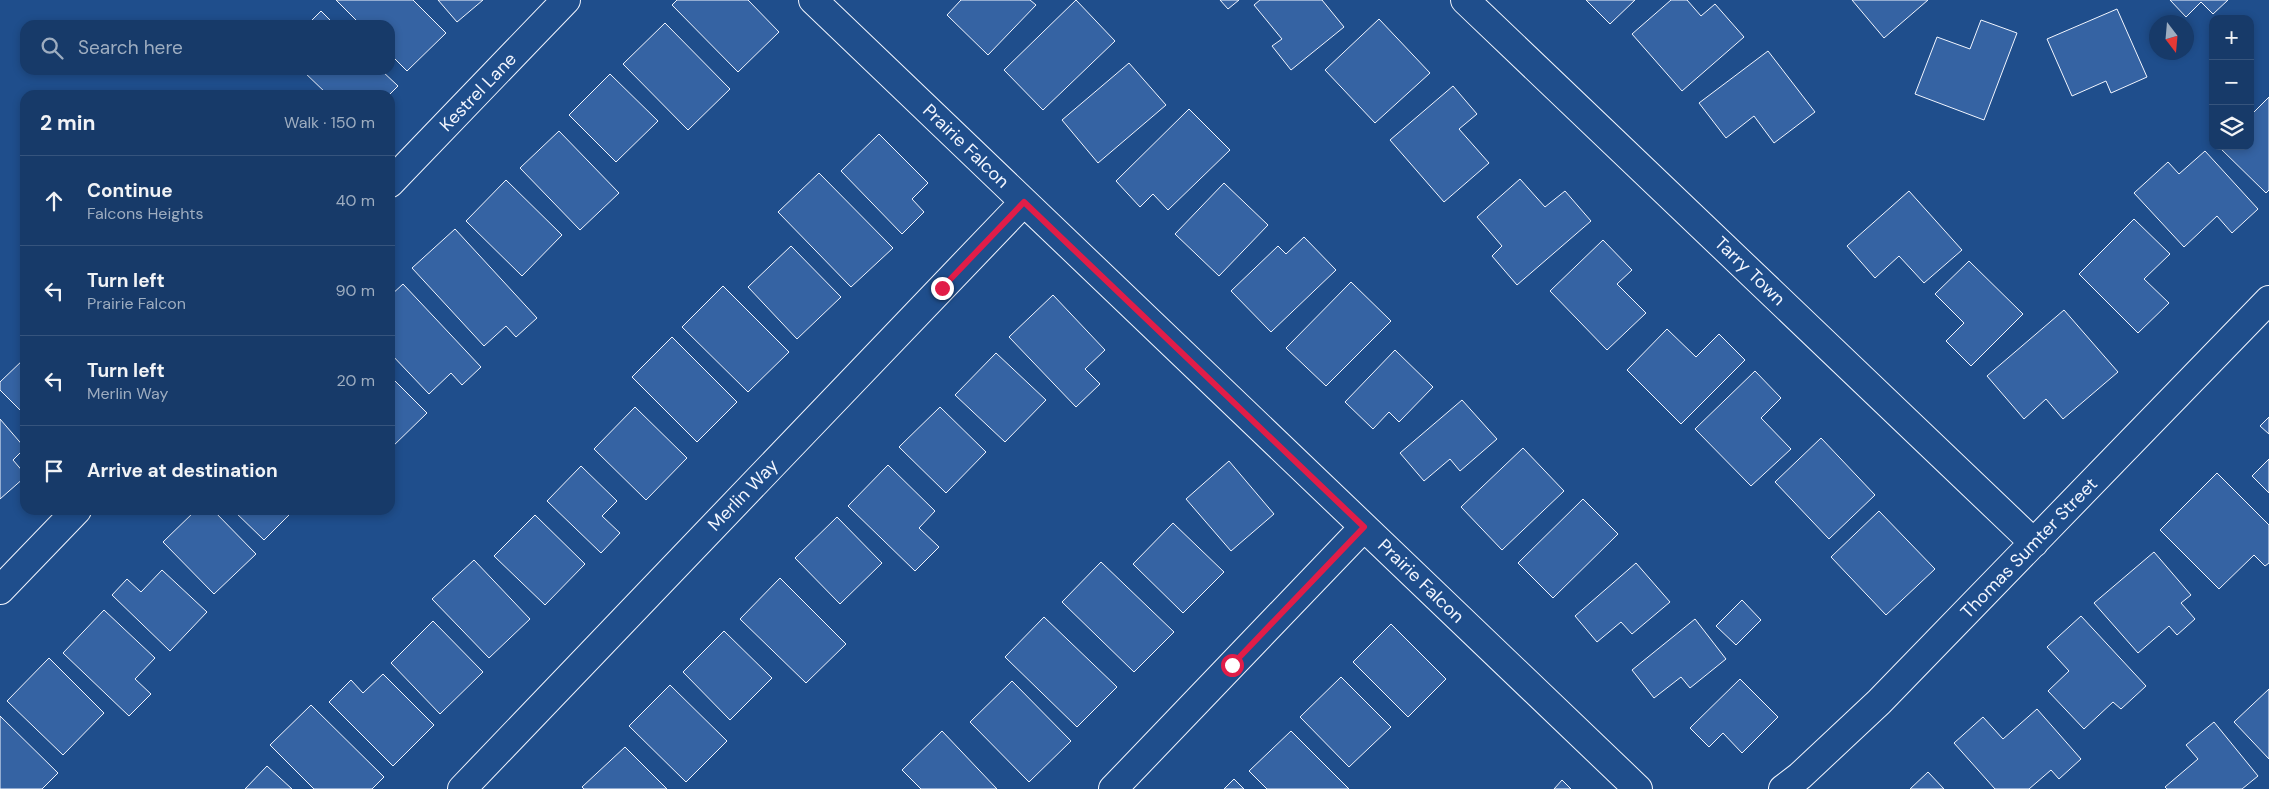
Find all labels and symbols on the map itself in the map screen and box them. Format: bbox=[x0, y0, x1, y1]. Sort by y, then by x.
north arrow bbox=[2149, 15, 2194, 60]
street label: Kestrel Lane bbox=[434, 47, 522, 137]
street label: Prairie Falcon bbox=[918, 99, 1014, 193]
street label: Tarry Town bbox=[1709, 231, 1791, 311]
route end bbox=[931, 277, 954, 300]
street label: Merlin Way bbox=[703, 454, 783, 536]
street label: Thomas Sumter Street bbox=[1955, 472, 2103, 624]
street label: Prairie Falcon bbox=[1373, 534, 1469, 628]
route start bbox=[1221, 654, 1244, 677]

